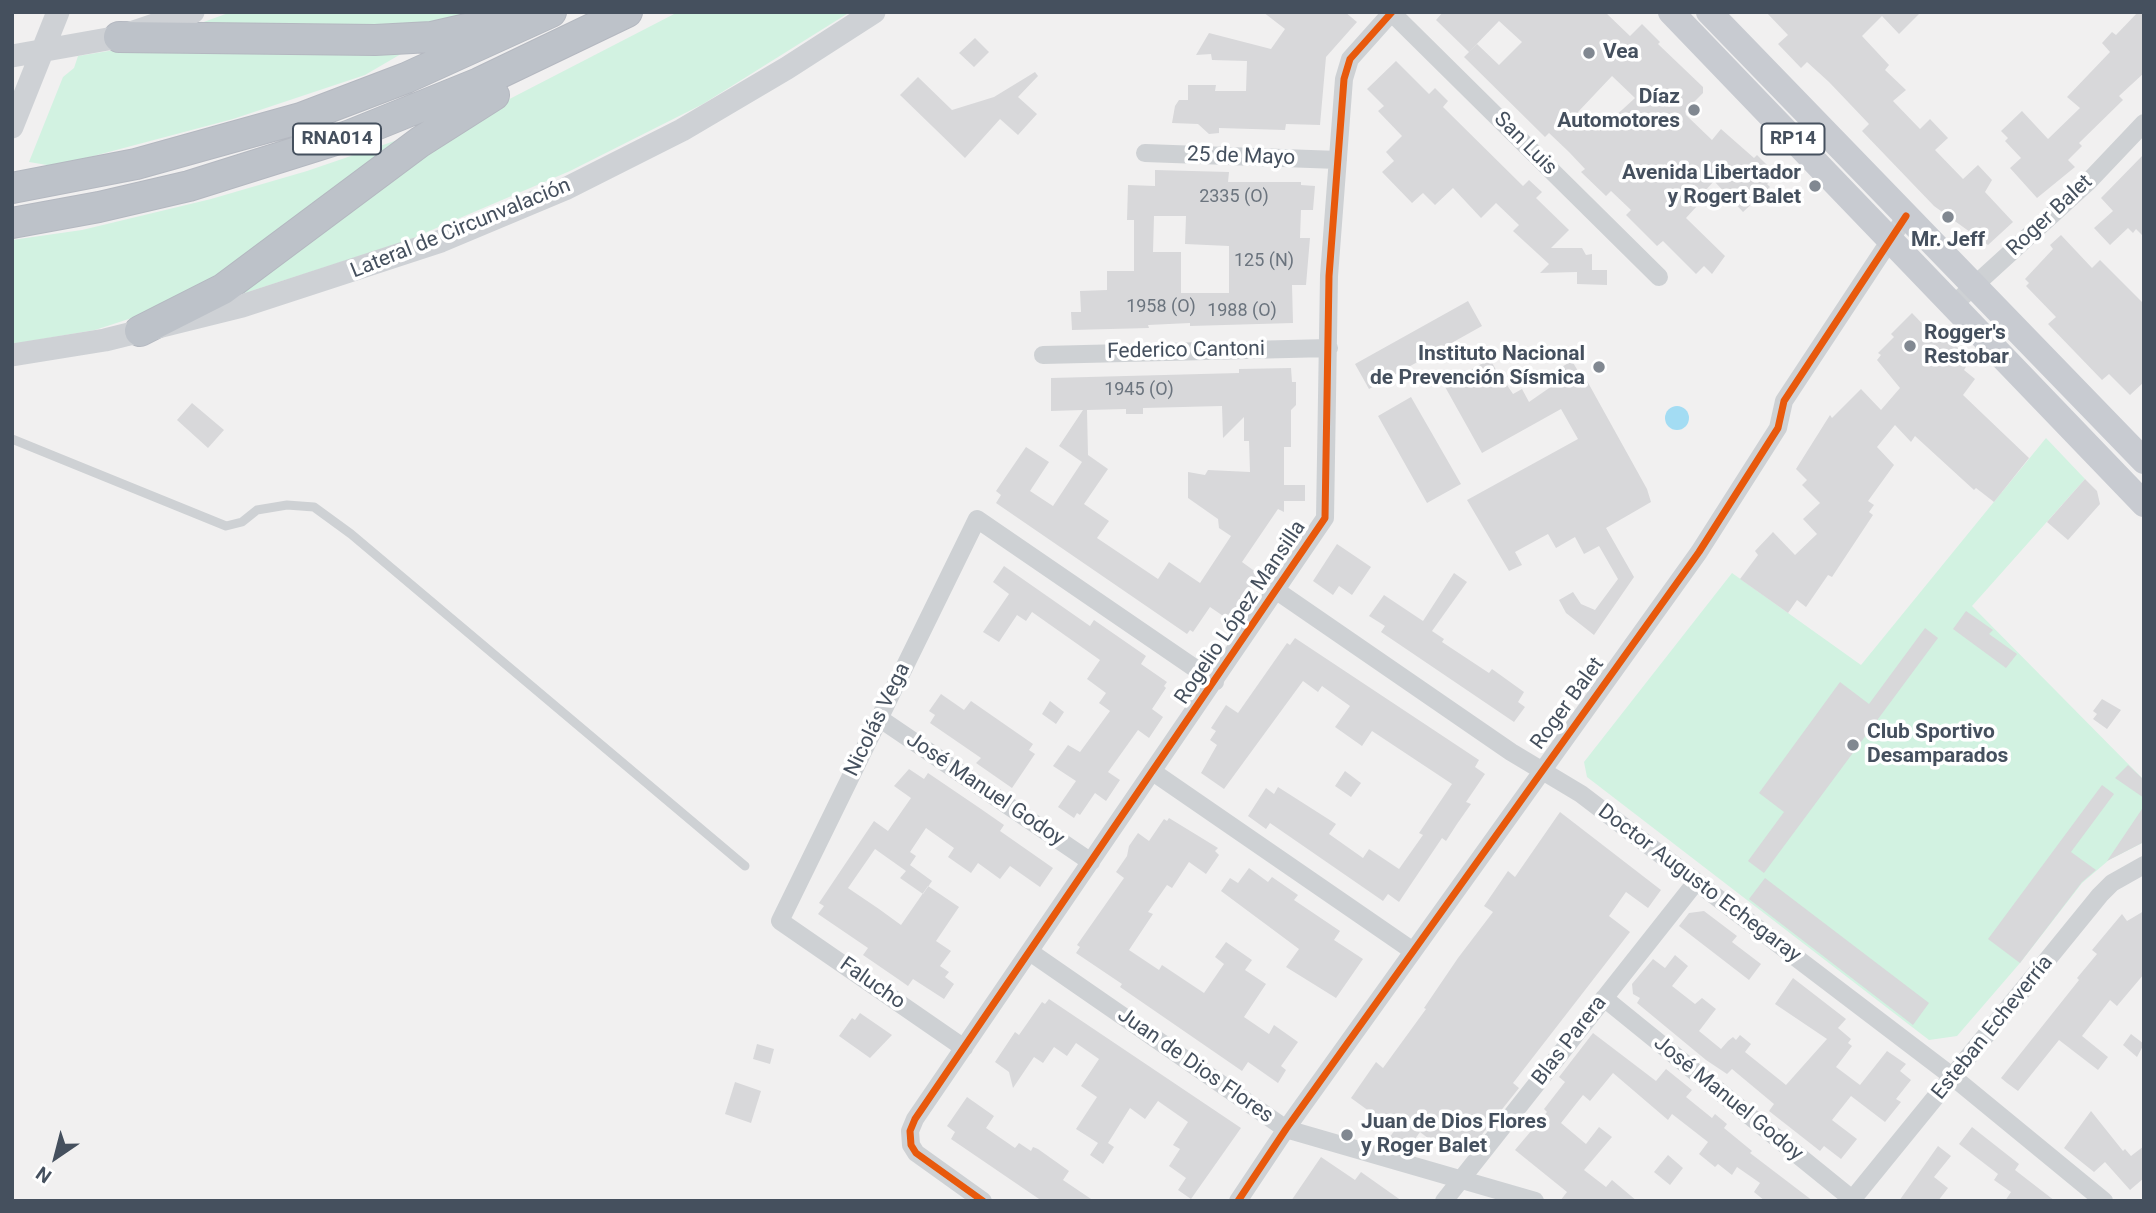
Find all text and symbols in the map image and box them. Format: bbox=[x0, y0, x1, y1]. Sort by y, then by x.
place label: Vea bbox=[1603, 40, 1639, 66]
marker: Vea bbox=[1581, 45, 1597, 61]
place label: Díaz Automotores bbox=[1557, 85, 1680, 135]
marker: Díaz Automotores bbox=[1686, 102, 1702, 118]
street label: San Luis bbox=[1488, 107, 1562, 181]
road number: RNA014 bbox=[293, 124, 381, 154]
road number: RP14 bbox=[1762, 124, 1825, 154]
street label: 25 de Mayo bbox=[1186, 143, 1296, 171]
place label: Avenida Libertador y Rogert Balet bbox=[1622, 161, 1801, 211]
street label: Roger Balet bbox=[2002, 170, 2098, 262]
street label: Lateral de Circunvalación bbox=[347, 173, 575, 285]
marker: Avenida Libertador y Rogert Balet bbox=[1807, 178, 1823, 194]
house number: 2335 (O) bbox=[1199, 186, 1269, 208]
marker: Mr. Jeff bbox=[1940, 209, 1956, 225]
place label: Mr. Jeff bbox=[1911, 228, 1985, 254]
house number: 125 (N) bbox=[1234, 250, 1294, 272]
house number: 1958 (O) bbox=[1126, 296, 1196, 318]
house number: 1988 (O) bbox=[1207, 300, 1277, 322]
place label: Rogger's Restobar bbox=[1924, 321, 2009, 371]
street label: Federico Cantoni bbox=[1107, 337, 1265, 365]
marker: Rogger's Restobar bbox=[1902, 338, 1918, 354]
place label: Instituto Nacional de Prevención Sísmica bbox=[1370, 342, 1585, 392]
marker: Instituto Nacional de Prevención Sísmica bbox=[1591, 359, 1607, 375]
house number: 1945 (O) bbox=[1104, 379, 1174, 401]
street label: Rogelio López Mansilla bbox=[1170, 516, 1312, 710]
street label: Roger Balet bbox=[1526, 653, 1610, 755]
street label: Nicolás Vega bbox=[840, 659, 916, 781]
place label: Club Sportivo Desamparados bbox=[1867, 720, 2008, 770]
street label: José Manuel Godoy bbox=[901, 728, 1069, 852]
marker: Club Sportivo Desamparados bbox=[1845, 737, 1861, 753]
street label: Doctor Augusto Echegaray bbox=[1593, 799, 1805, 969]
street label: Esteban Echeverría bbox=[1927, 951, 2059, 1105]
street label: Falucho bbox=[835, 952, 909, 1016]
street label: Blas Parera bbox=[1527, 991, 1613, 1091]
street label: Juan de Dios Flores bbox=[1112, 1003, 1278, 1129]
street label: José Manuel Godoy bbox=[1648, 1031, 1808, 1167]
place label: Juan de Dios Flores y Roger Balet bbox=[1361, 1110, 1547, 1160]
north arrow bbox=[21, 1122, 91, 1192]
marker: Juan de Dios Flores y Roger Balet bbox=[1339, 1127, 1355, 1143]
text: N bbox=[32, 1161, 56, 1188]

